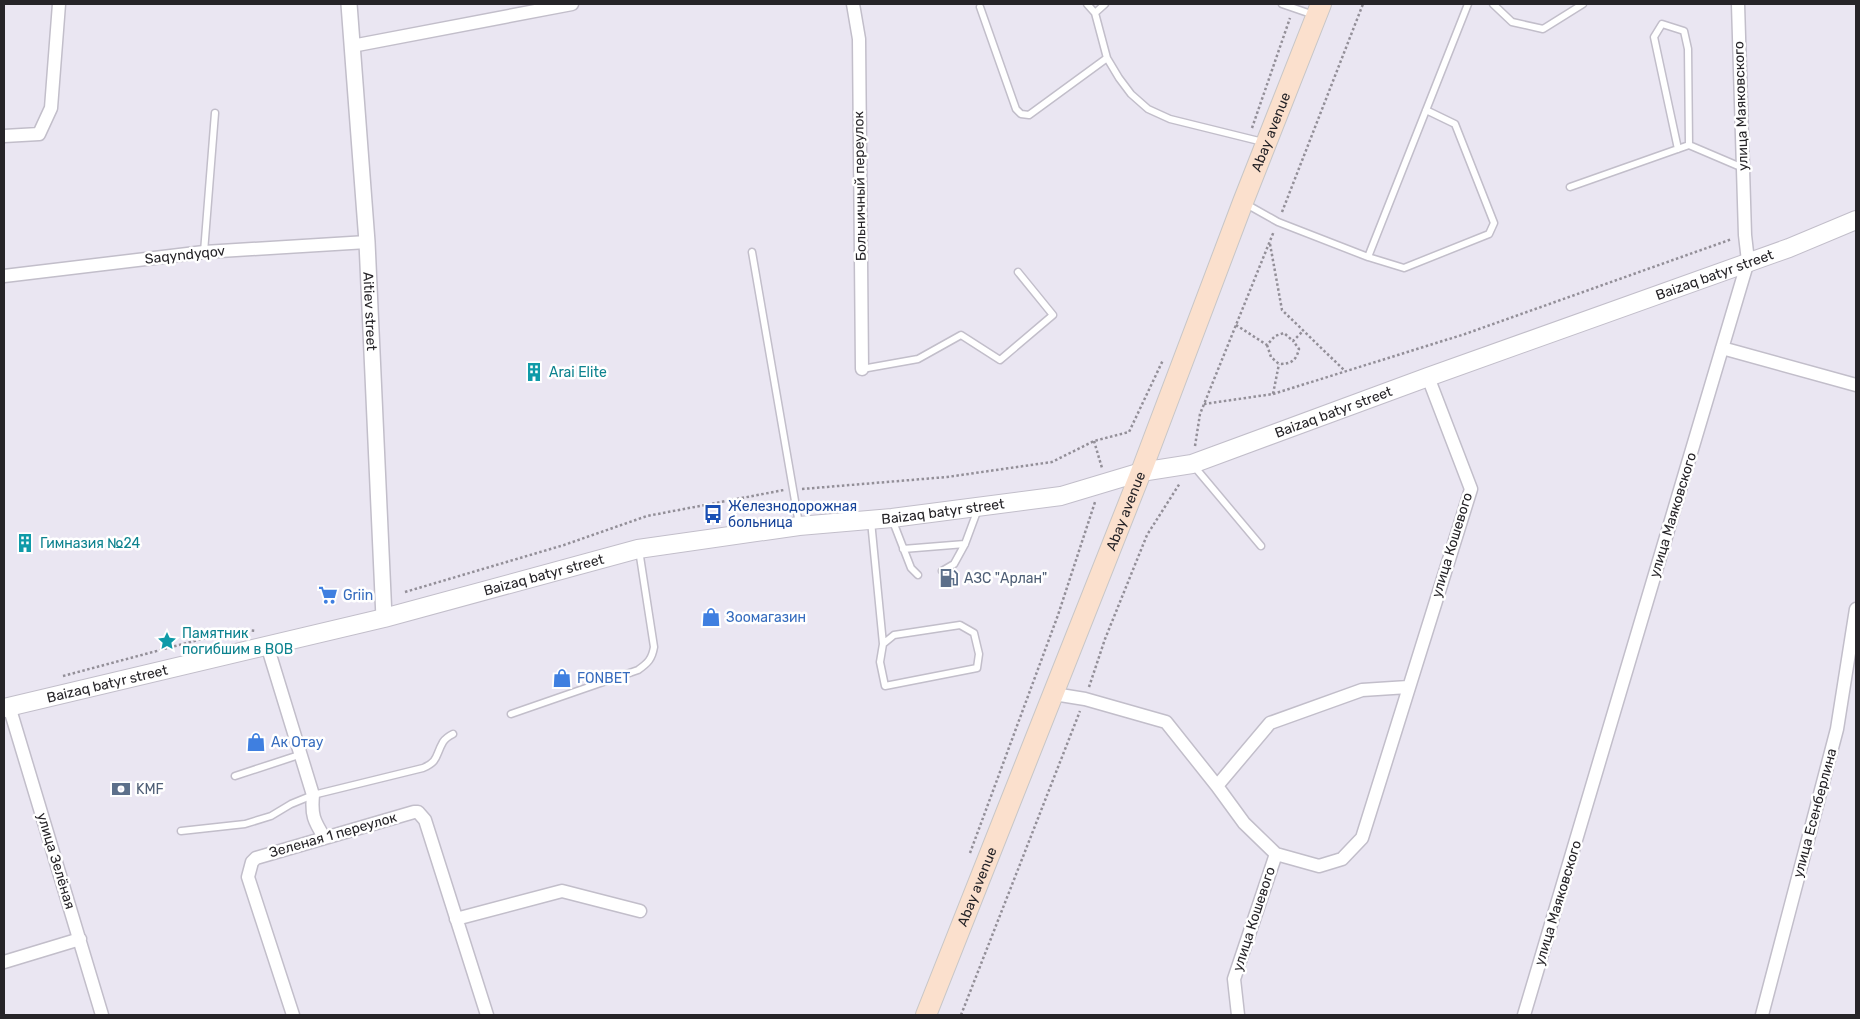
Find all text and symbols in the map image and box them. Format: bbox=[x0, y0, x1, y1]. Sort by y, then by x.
street label: улица Маяковского bbox=[1730, 41, 1752, 171]
street label: Abay avenue bbox=[1247, 90, 1294, 174]
street label: Больничный переулок bbox=[850, 110, 870, 261]
street label: Saqyndyqov bbox=[144, 242, 226, 268]
street label: Baizaq batyr street bbox=[1653, 246, 1776, 303]
street label: Aitiev street bbox=[360, 271, 380, 352]
building icon: Arai Elite bbox=[523, 361, 545, 383]
place label: Arai Elite bbox=[549, 364, 607, 381]
street label: Baizaq batyr street bbox=[1272, 382, 1395, 441]
street label: улица Маяковского bbox=[1646, 450, 1700, 580]
street label: Abay avenue bbox=[1102, 469, 1149, 553]
street label: улица Кошевого bbox=[1428, 490, 1476, 600]
street label: Baizaq batyr street bbox=[881, 495, 1006, 527]
place label: Железнодорожная больница bbox=[728, 498, 857, 531]
bus stop icon: Железнодорожная больница bbox=[702, 503, 724, 525]
building icon: Гимназия №24 bbox=[14, 532, 36, 554]
place label: Гимназия №24 bbox=[40, 535, 140, 552]
street label: Baizaq batyr street bbox=[482, 550, 606, 599]
fuel station icon: АЗС "Арлан" bbox=[938, 567, 960, 589]
place label: АЗС "Арлан" bbox=[964, 570, 1047, 587]
supermarket icon: Griin bbox=[317, 584, 339, 606]
place label: Griin bbox=[343, 587, 373, 604]
shop icon: Зоомагазин bbox=[700, 606, 722, 628]
place label: Зоомагазин bbox=[726, 609, 806, 626]
place label: Памятник погибшим в ВОВ bbox=[182, 625, 293, 658]
place icon: Памятник погибшим в ВОВ bbox=[156, 630, 178, 652]
street label: Baizaq batyr street bbox=[45, 661, 170, 706]
shop icon: FONBET bbox=[551, 667, 573, 689]
place label: FONBET bbox=[577, 670, 630, 687]
shop icon: Ак Отау bbox=[245, 731, 267, 753]
place label: Ак Отау bbox=[271, 734, 324, 751]
street label: улица Есенберлина bbox=[1790, 746, 1840, 880]
bank icon: KMF bbox=[110, 778, 132, 800]
place label: KMF bbox=[136, 781, 164, 798]
street label: Зеленая 1 переулок bbox=[267, 808, 399, 861]
street label: улица Зелёная bbox=[33, 811, 79, 911]
street label: улица Маяковского bbox=[1531, 838, 1585, 968]
street label: Abay avenue bbox=[953, 844, 1000, 929]
street label: улица Кошевого bbox=[1229, 865, 1279, 973]

